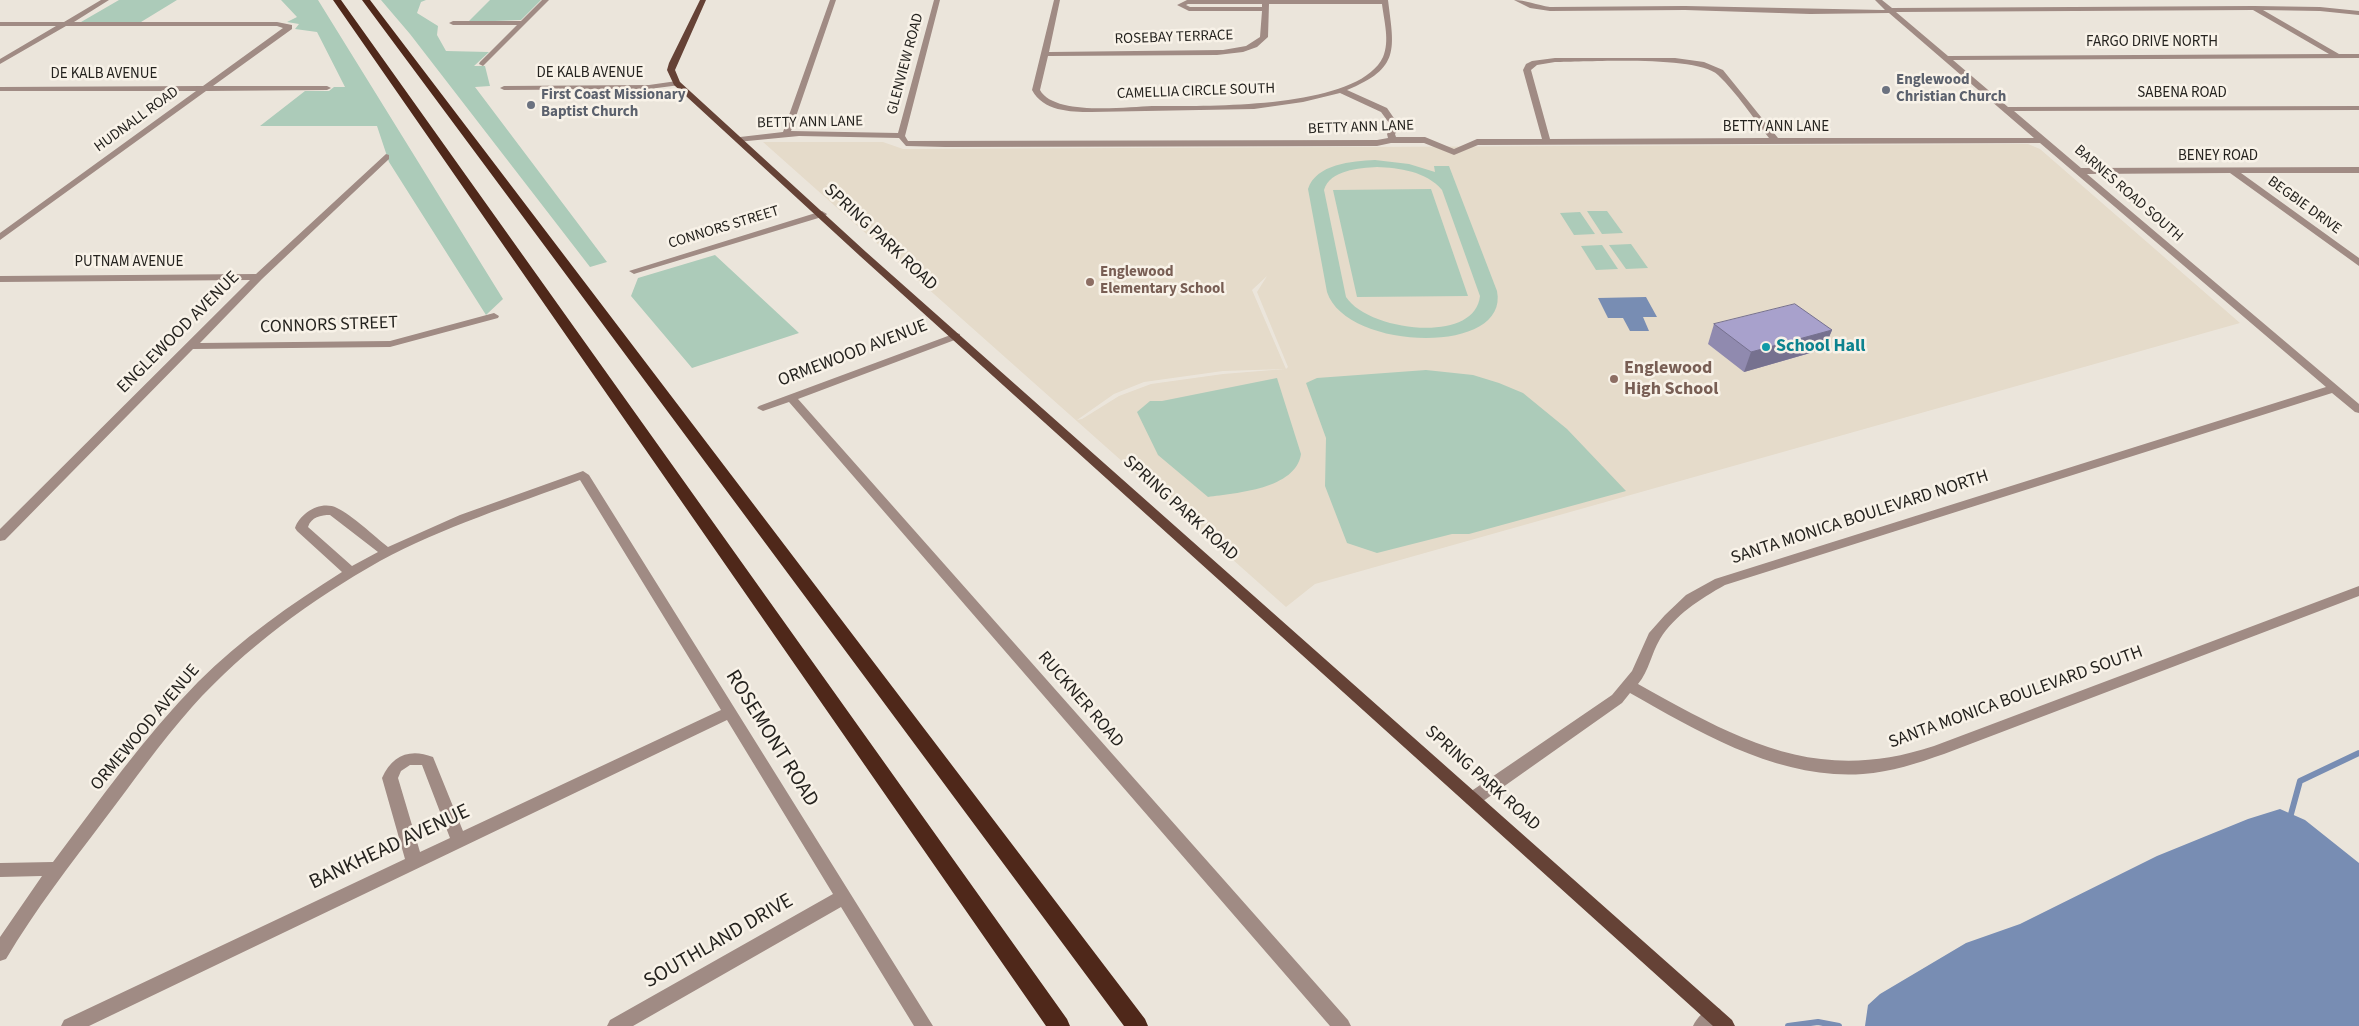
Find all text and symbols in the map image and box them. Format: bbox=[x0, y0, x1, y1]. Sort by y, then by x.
street label: GLENVIEW ROAD bbox=[884, 11, 928, 117]
street label: ROSEBAY TERRACE bbox=[1114, 27, 1234, 49]
street label: FARGO DRIVE NORTH bbox=[2086, 34, 2218, 52]
street label: DE KALB AVENUE bbox=[537, 65, 643, 83]
street label: DE KALB AVENUE bbox=[51, 66, 157, 84]
place label: Englewood Christian Church bbox=[1896, 72, 2006, 107]
street label: CAMELLIA CIRCLE SOUTH bbox=[1117, 80, 1275, 104]
street label: HUDNALL ROAD bbox=[91, 83, 183, 157]
marker: Englewood Christian Church bbox=[1880, 84, 1892, 96]
street label: SABENA ROAD bbox=[2137, 85, 2227, 103]
place label: First Coast Missionary Baptist Church bbox=[541, 87, 686, 122]
marker: First Coast Missionary Baptist Church bbox=[525, 99, 537, 111]
street label: BETTY ANN LANE bbox=[757, 113, 863, 133]
street label: BETTY ANN LANE bbox=[1308, 117, 1414, 139]
street label: BETTY ANN LANE bbox=[1723, 119, 1829, 137]
street label: BARNES ROAD SOUTH bbox=[2070, 142, 2186, 246]
street label: BENEY ROAD bbox=[2178, 148, 2258, 166]
street label: BEGBIE DRIVE bbox=[2264, 173, 2344, 239]
street label: SPRING PARK ROAD bbox=[819, 180, 941, 296]
street label: CONNORS STREET bbox=[666, 203, 782, 253]
street label: PUTNAM AVENUE bbox=[75, 254, 183, 272]
place label: Englewood Elementary School bbox=[1100, 264, 1225, 299]
street label: ENGLEWOOD AVENUE bbox=[113, 267, 245, 399]
marker: Englewood Elementary School bbox=[1084, 276, 1096, 288]
street label: CONNORS STREET bbox=[260, 313, 398, 339]
street label: ORMEWOOD AVENUE bbox=[775, 316, 931, 392]
place label: School Hall bbox=[1776, 336, 1865, 358]
marker: School Hall bbox=[1760, 341, 1772, 353]
place label: Englewood High School bbox=[1624, 358, 1718, 400]
marker: Englewood High School bbox=[1608, 373, 1620, 385]
street label: SPRING PARK ROAD bbox=[1118, 452, 1242, 566]
street label: SANTA MONICA BOULEVARD NORTH bbox=[1729, 466, 1991, 570]
street label: SANTA MONICA BOULEVARD SOUTH bbox=[1886, 642, 2146, 754]
street label: RUCKNER ROAD bbox=[1032, 647, 1128, 753]
street label: ORMEWOOD AVENUE bbox=[87, 660, 205, 796]
street label: ROSEMONT ROAD bbox=[719, 666, 823, 812]
street label: SPRING PARK ROAD bbox=[1420, 722, 1544, 836]
street label: BANKHEAD AVENUE bbox=[306, 800, 474, 896]
street label: SOUTHLAND DRIVE bbox=[640, 889, 798, 995]

